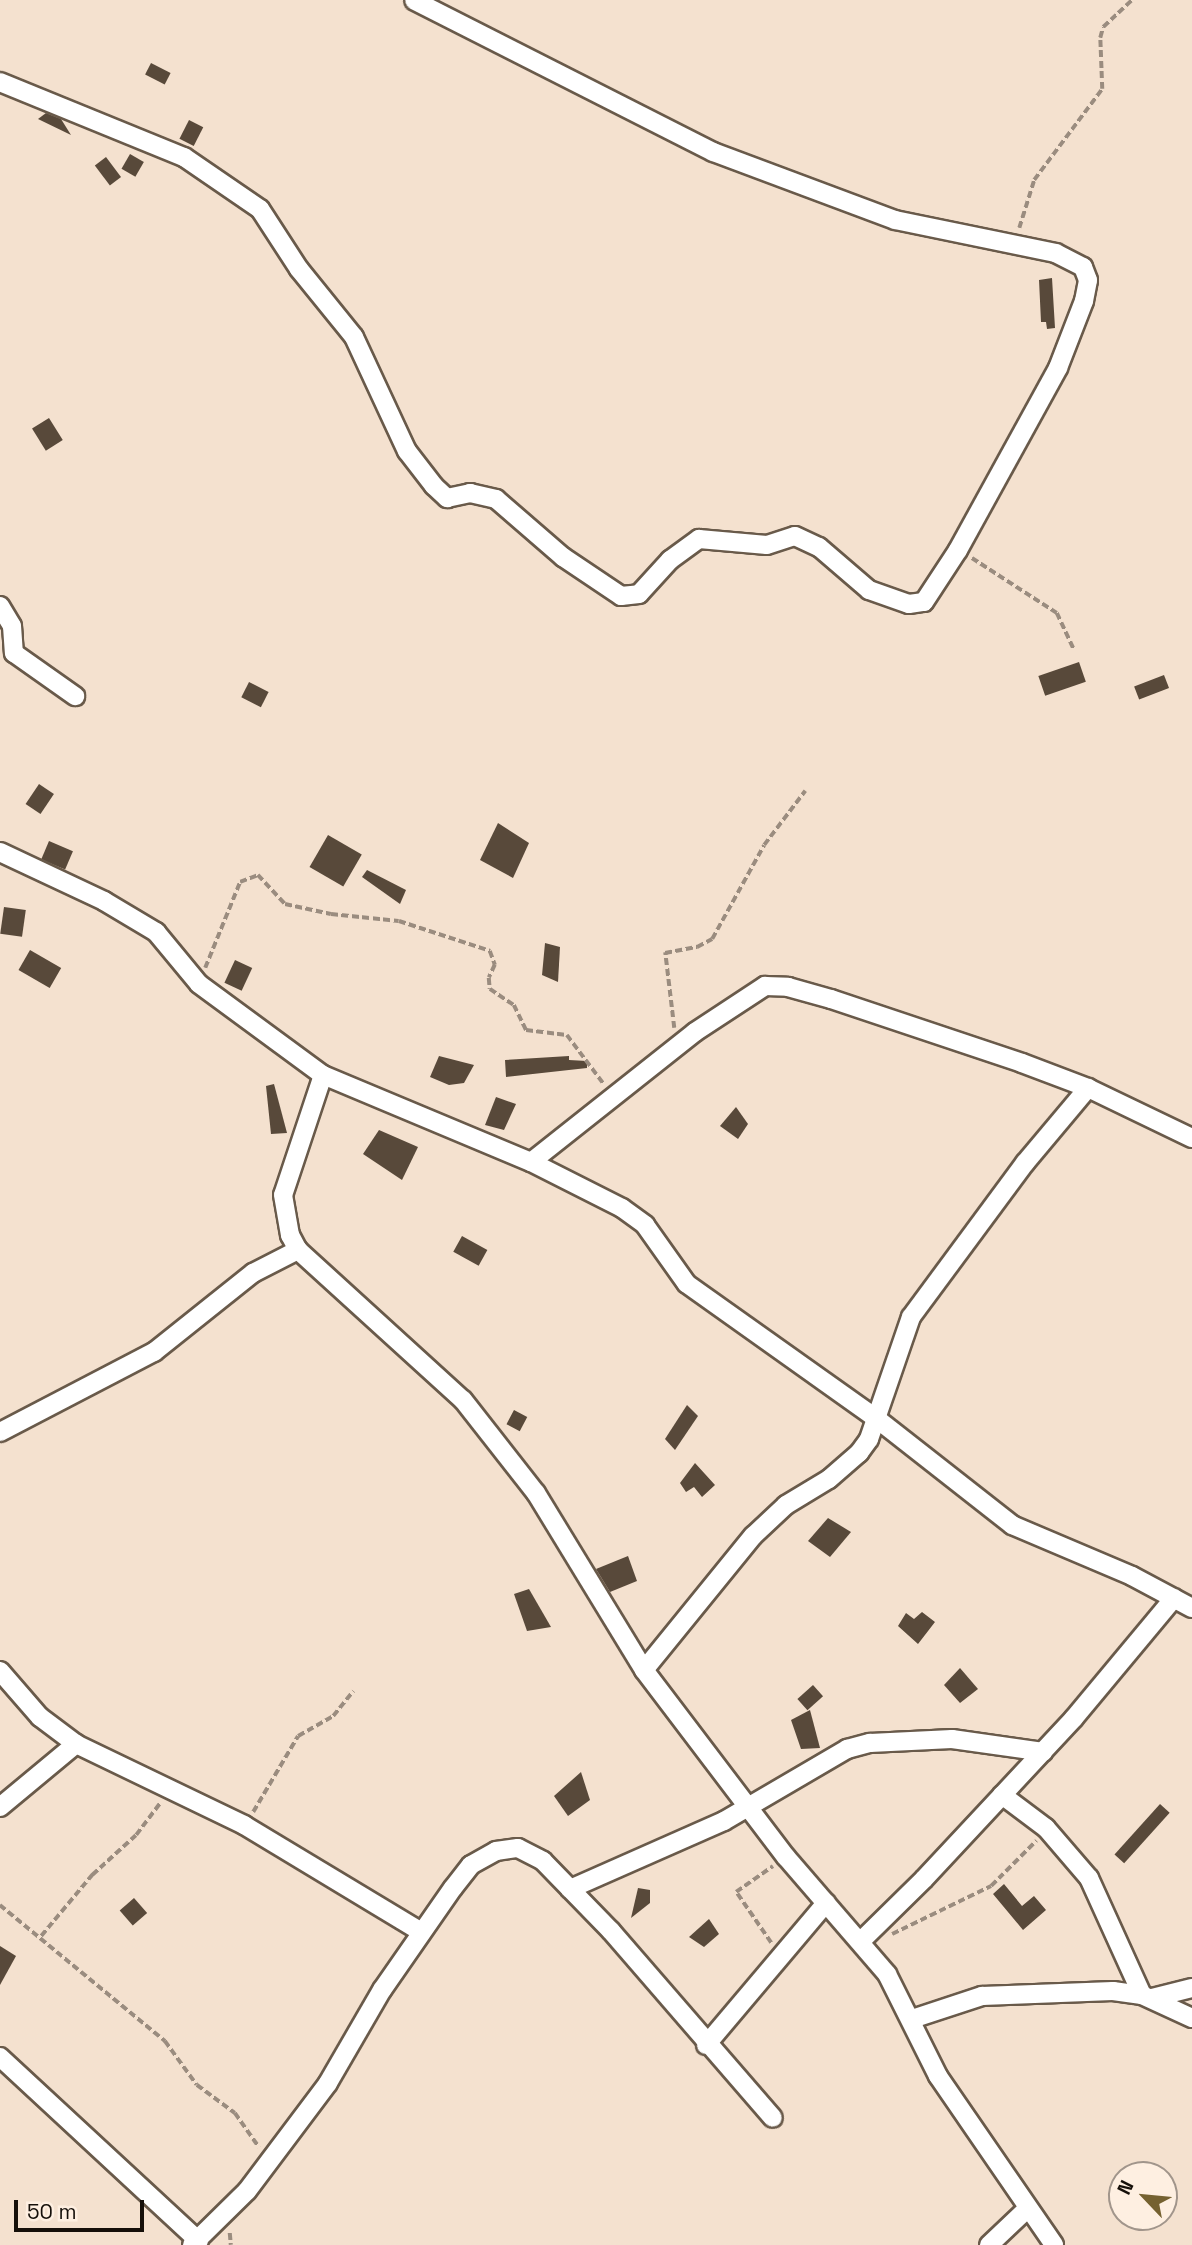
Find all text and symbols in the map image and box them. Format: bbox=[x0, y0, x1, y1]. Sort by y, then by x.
north arrow bbox=[1108, 2161, 1178, 2231]
text: N bbox=[1111, 2176, 1139, 2199]
scale bar bbox=[18, 2186, 147, 2230]
text: 50 m bbox=[27, 2198, 77, 2225]

